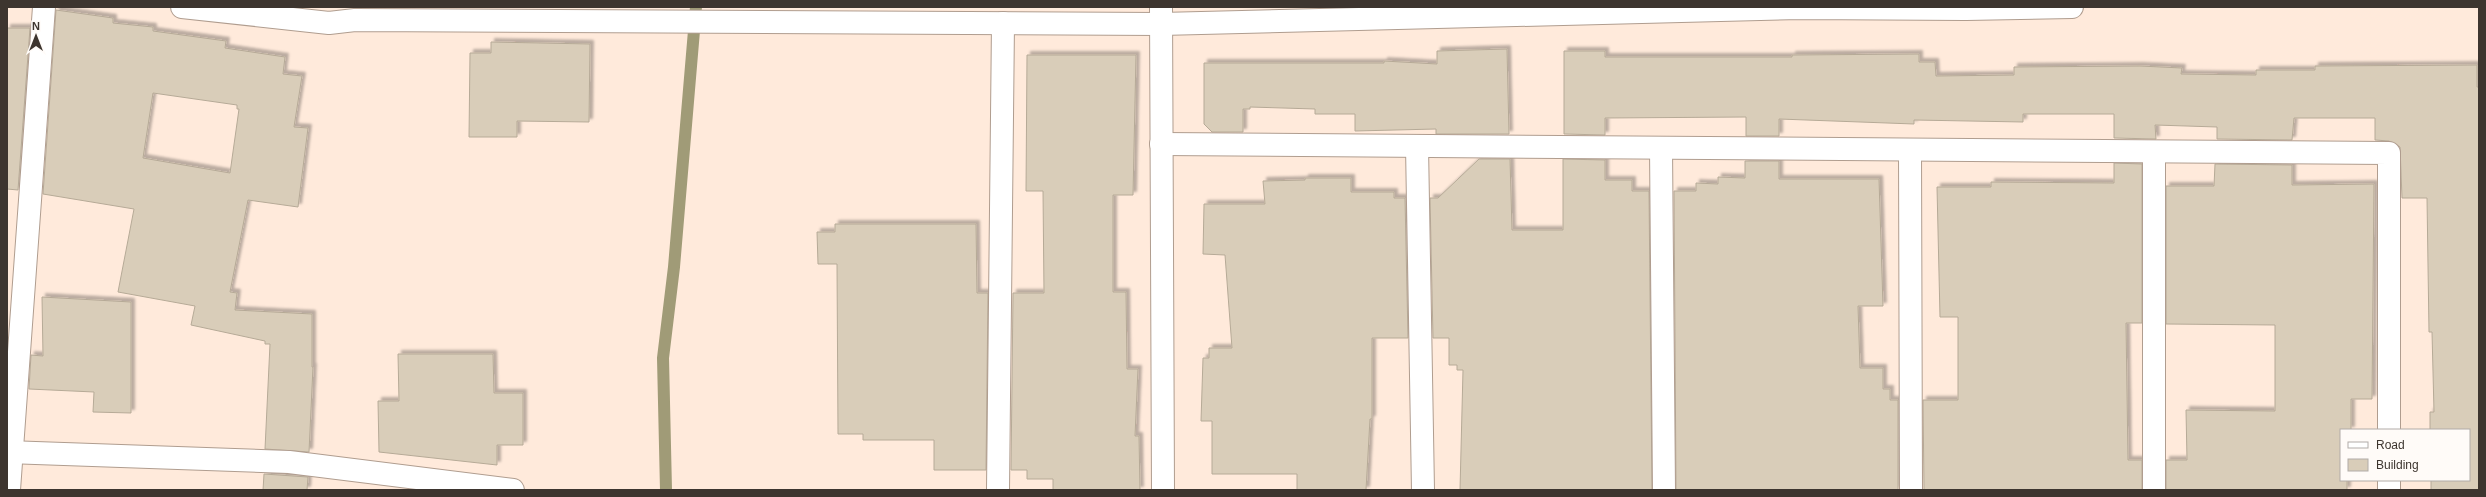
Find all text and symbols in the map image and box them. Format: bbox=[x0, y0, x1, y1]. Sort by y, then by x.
north arrow bbox=[16, 16, 56, 56]
text: N bbox=[32, 20, 40, 32]
legend bbox=[2340, 429, 2470, 481]
text: Road bbox=[2376, 438, 2405, 452]
text: Building bbox=[2376, 458, 2419, 472]

